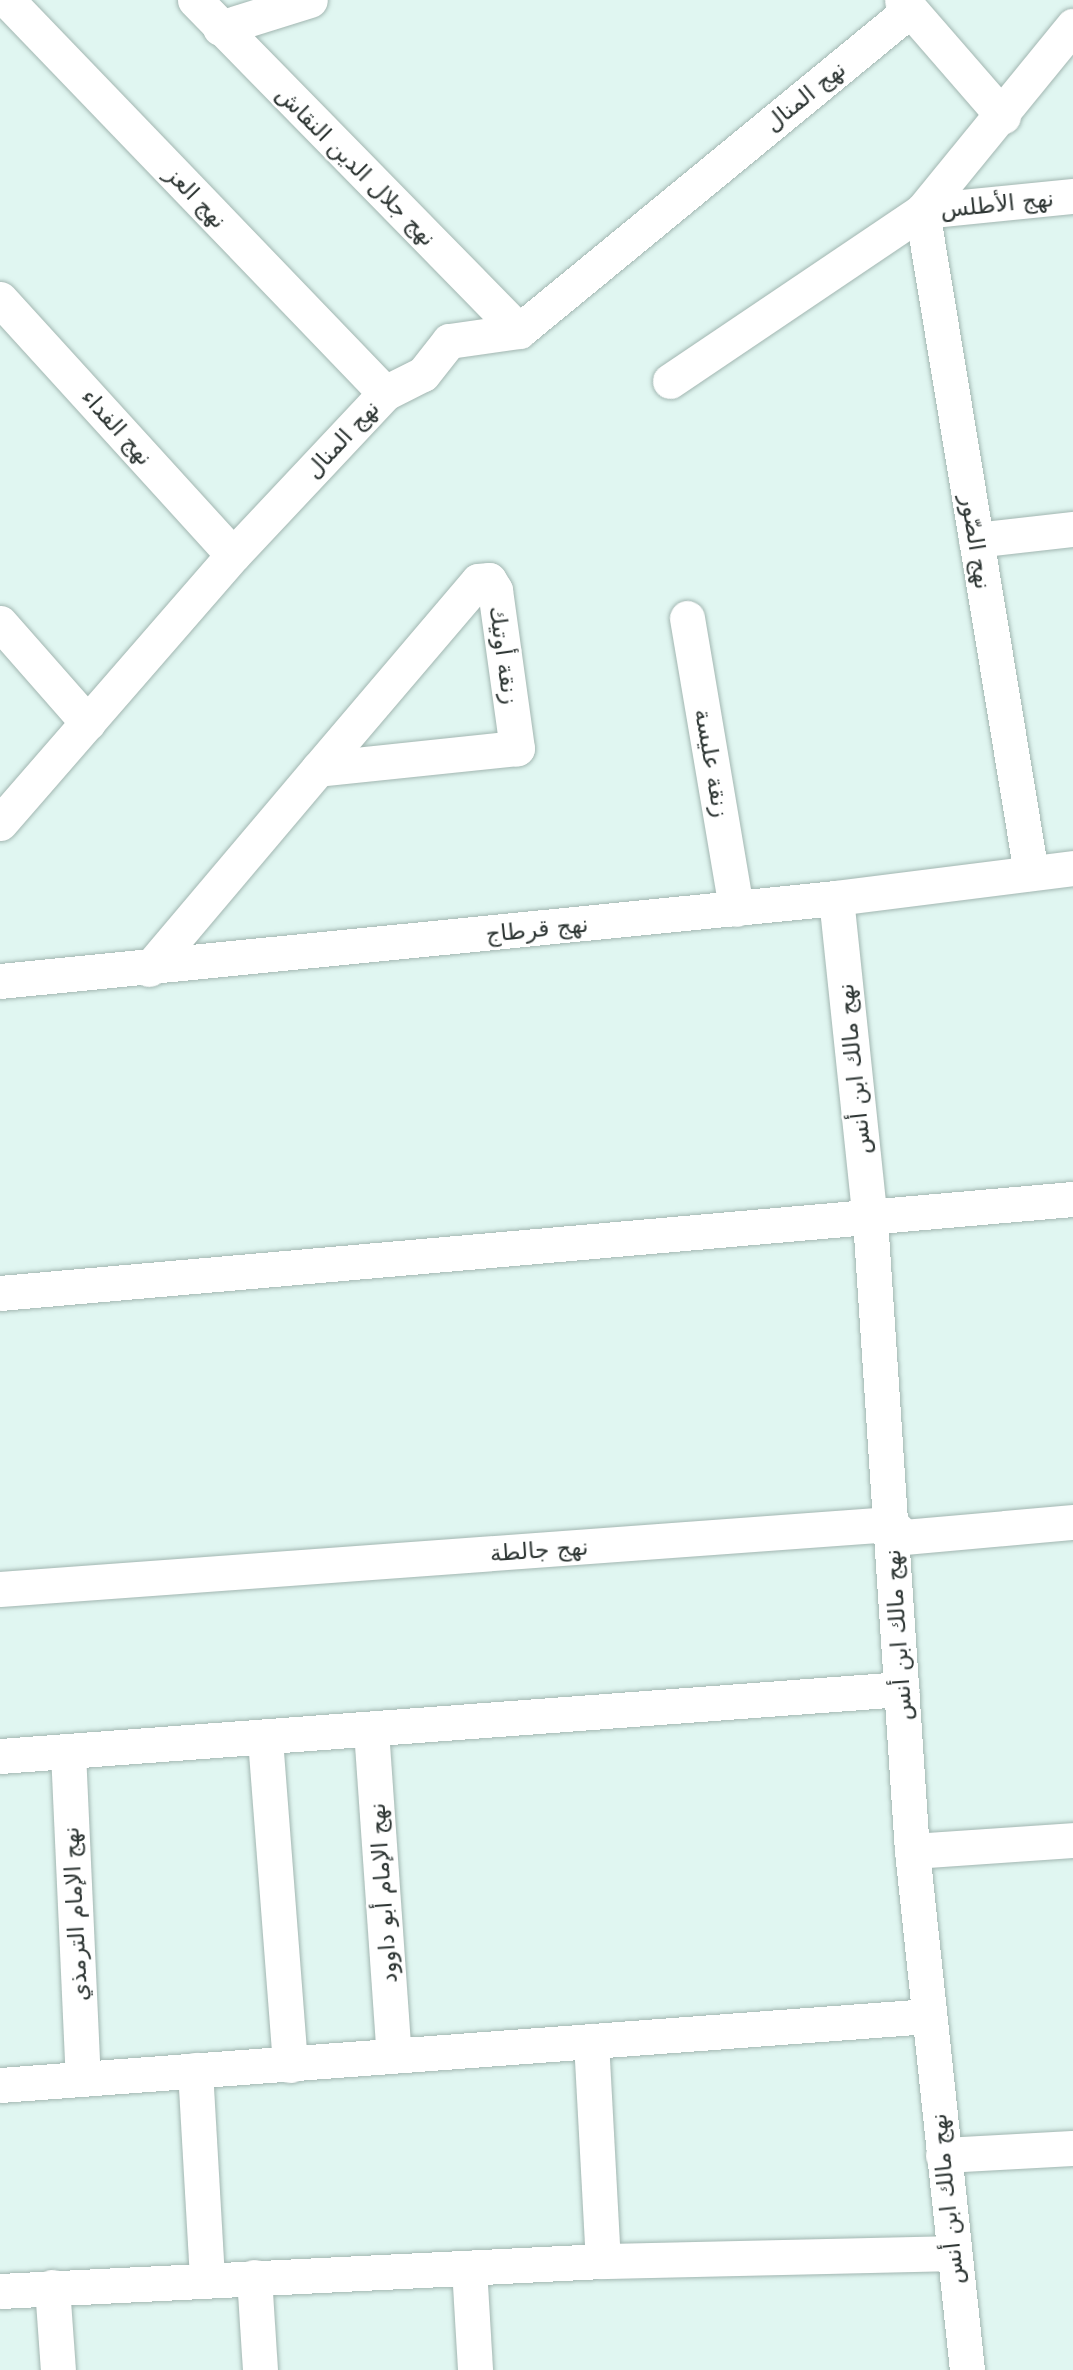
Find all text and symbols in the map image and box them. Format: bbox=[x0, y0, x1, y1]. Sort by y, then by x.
street label: نهج المنال bbox=[759, 55, 851, 137]
street label: نهج جلال الدين النقاش bbox=[270, 80, 442, 252]
street label: نهج العز bbox=[160, 160, 232, 234]
street label: نهج الأطلس bbox=[939, 184, 1055, 224]
street label: نهج الفداء bbox=[75, 383, 159, 471]
street label: نهج المنال bbox=[299, 394, 385, 484]
street label: نهج الصّور bbox=[955, 493, 997, 591]
street label: زنقة أوتيك bbox=[483, 604, 525, 706]
street label: زنقة عليسة bbox=[689, 706, 735, 820]
street label: نهج قرطاج bbox=[484, 910, 590, 948]
street label: نهج مالك ابن أنس bbox=[831, 982, 877, 1156]
street label: نهج جالطة bbox=[489, 1533, 589, 1567]
street label: نهج مالك ابن أنس bbox=[878, 1548, 918, 1722]
street label: نهج الإمام أبو داوود bbox=[363, 1802, 403, 1984]
street label: نهج الإمام الترمذي bbox=[57, 1826, 93, 2002]
street label: نهج مالك ابن أنس bbox=[924, 2112, 970, 2286]

